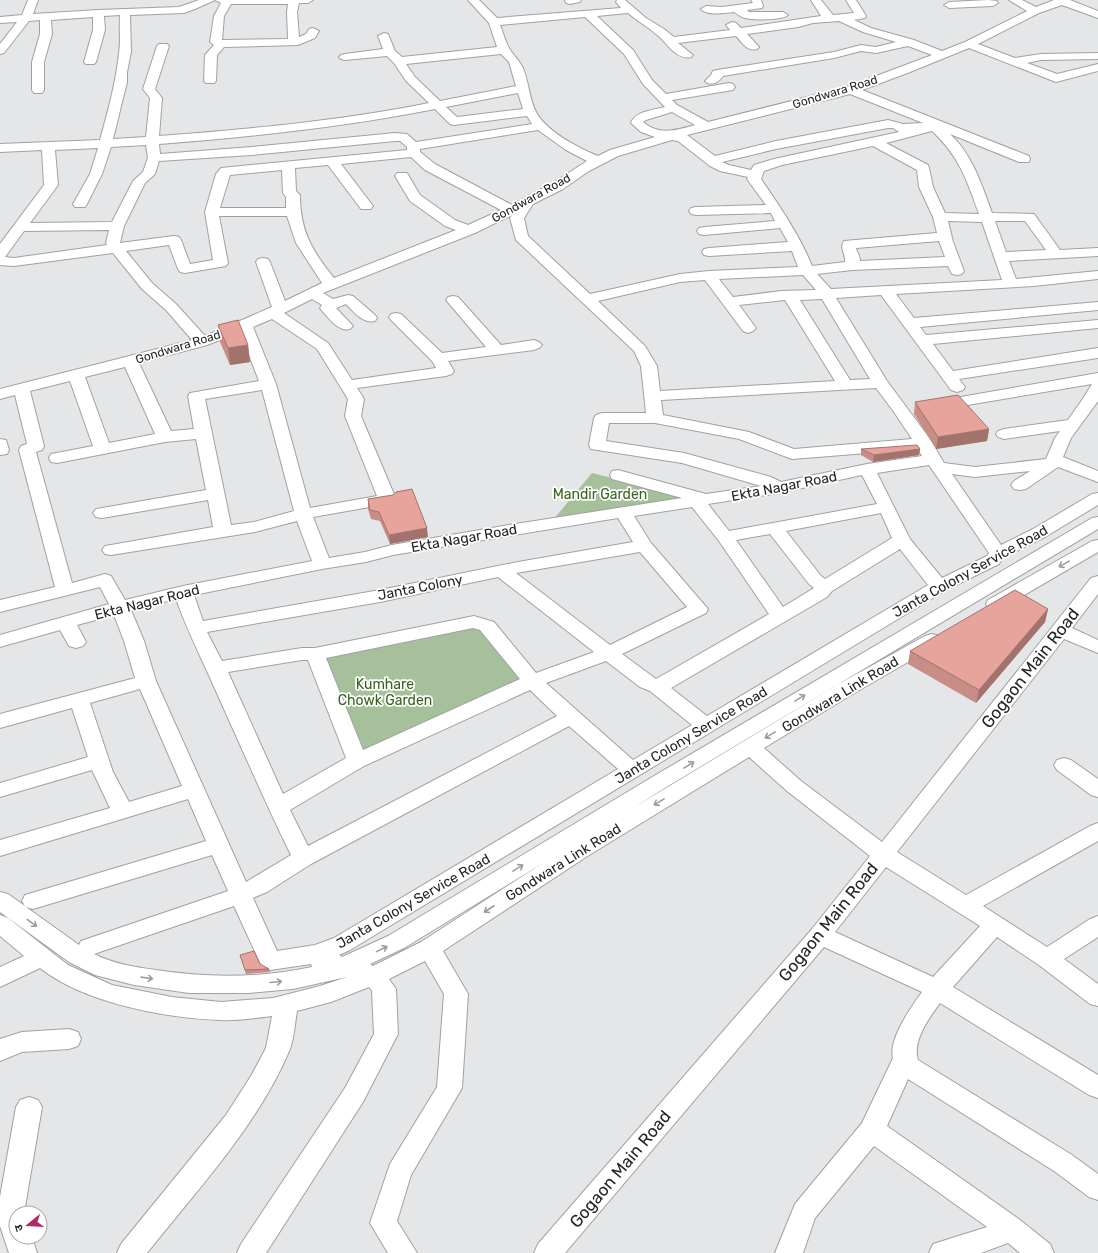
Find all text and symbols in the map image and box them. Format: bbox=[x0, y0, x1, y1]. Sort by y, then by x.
street label: Gondwara Road bbox=[791, 72, 879, 112]
street label: Gondwara Road bbox=[489, 171, 573, 225]
street label: Gondwara Road bbox=[134, 327, 222, 367]
street label: Ekta Nagar Road bbox=[730, 468, 838, 505]
park label: Mandir Garden bbox=[553, 486, 647, 503]
street label: Ekta Nagar Road bbox=[410, 521, 518, 556]
street label: Janta Colony Service Road bbox=[890, 522, 1051, 621]
one-way arrow bbox=[1058, 561, 1070, 569]
street label: Janta Colony bbox=[376, 571, 464, 604]
street label: Ekta Nagar Road bbox=[93, 581, 201, 624]
street label: Gogaon Main Road bbox=[977, 604, 1083, 732]
street label: Gondwara Link Road bbox=[779, 653, 902, 736]
park label: Kumhare Chowk Garden bbox=[338, 676, 432, 709]
street label: Janta Colony Service Road bbox=[612, 683, 770, 788]
one-way arrow bbox=[794, 693, 806, 701]
one-way arrow bbox=[764, 732, 776, 740]
one-way arrow bbox=[683, 760, 695, 768]
one-way arrow bbox=[653, 799, 665, 807]
street label: Gondwara Link Road bbox=[502, 820, 624, 905]
street label: Janta Colony Service Road bbox=[333, 850, 493, 952]
street label: Gogaon Main Road bbox=[774, 859, 882, 985]
one-way arrow bbox=[512, 864, 523, 872]
one-way arrow bbox=[484, 905, 495, 913]
one-way arrow bbox=[26, 919, 37, 927]
one-way arrow bbox=[375, 944, 387, 952]
one-way arrow bbox=[140, 974, 153, 982]
one-way arrow bbox=[269, 978, 282, 985]
street label: Gogaon Main Road bbox=[565, 1106, 675, 1232]
north arrow bbox=[8, 1205, 48, 1245]
text: उ bbox=[12, 1222, 26, 1233]

